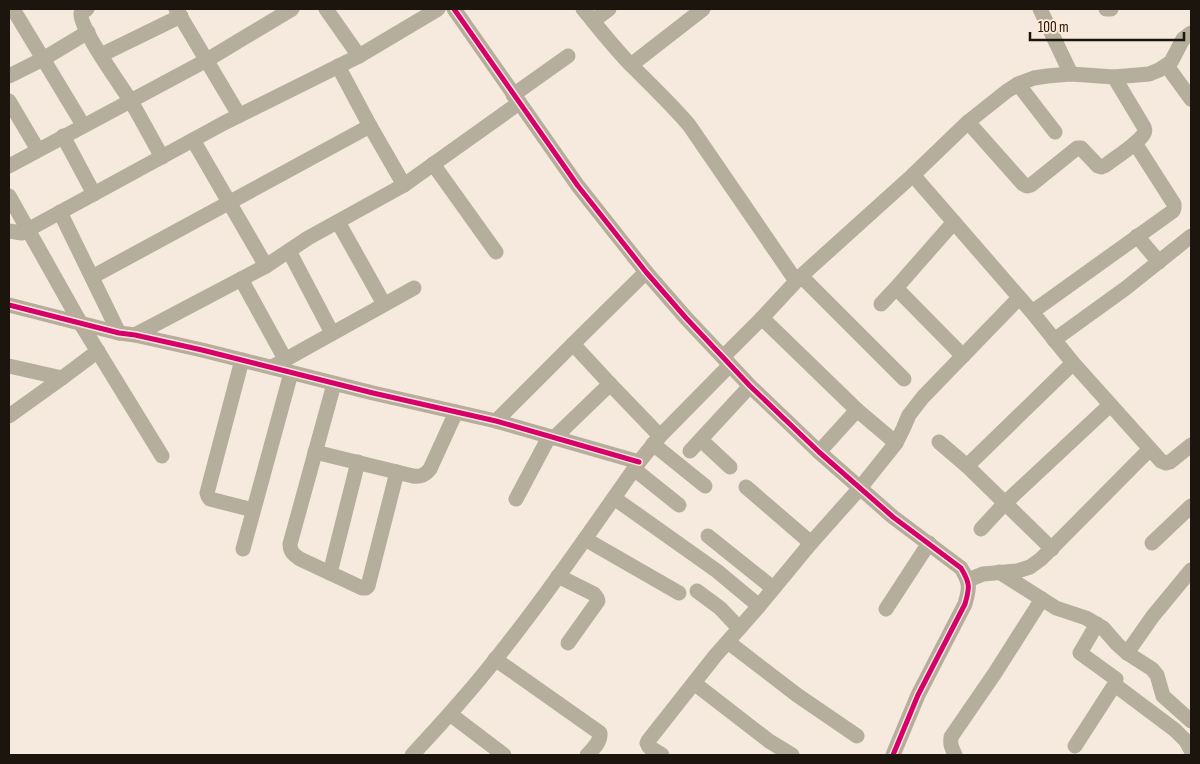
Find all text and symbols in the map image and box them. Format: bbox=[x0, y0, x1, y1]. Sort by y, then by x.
scale bar bbox=[1030, 10, 1184, 42]
text: 100 m bbox=[1038, 18, 1069, 37]

